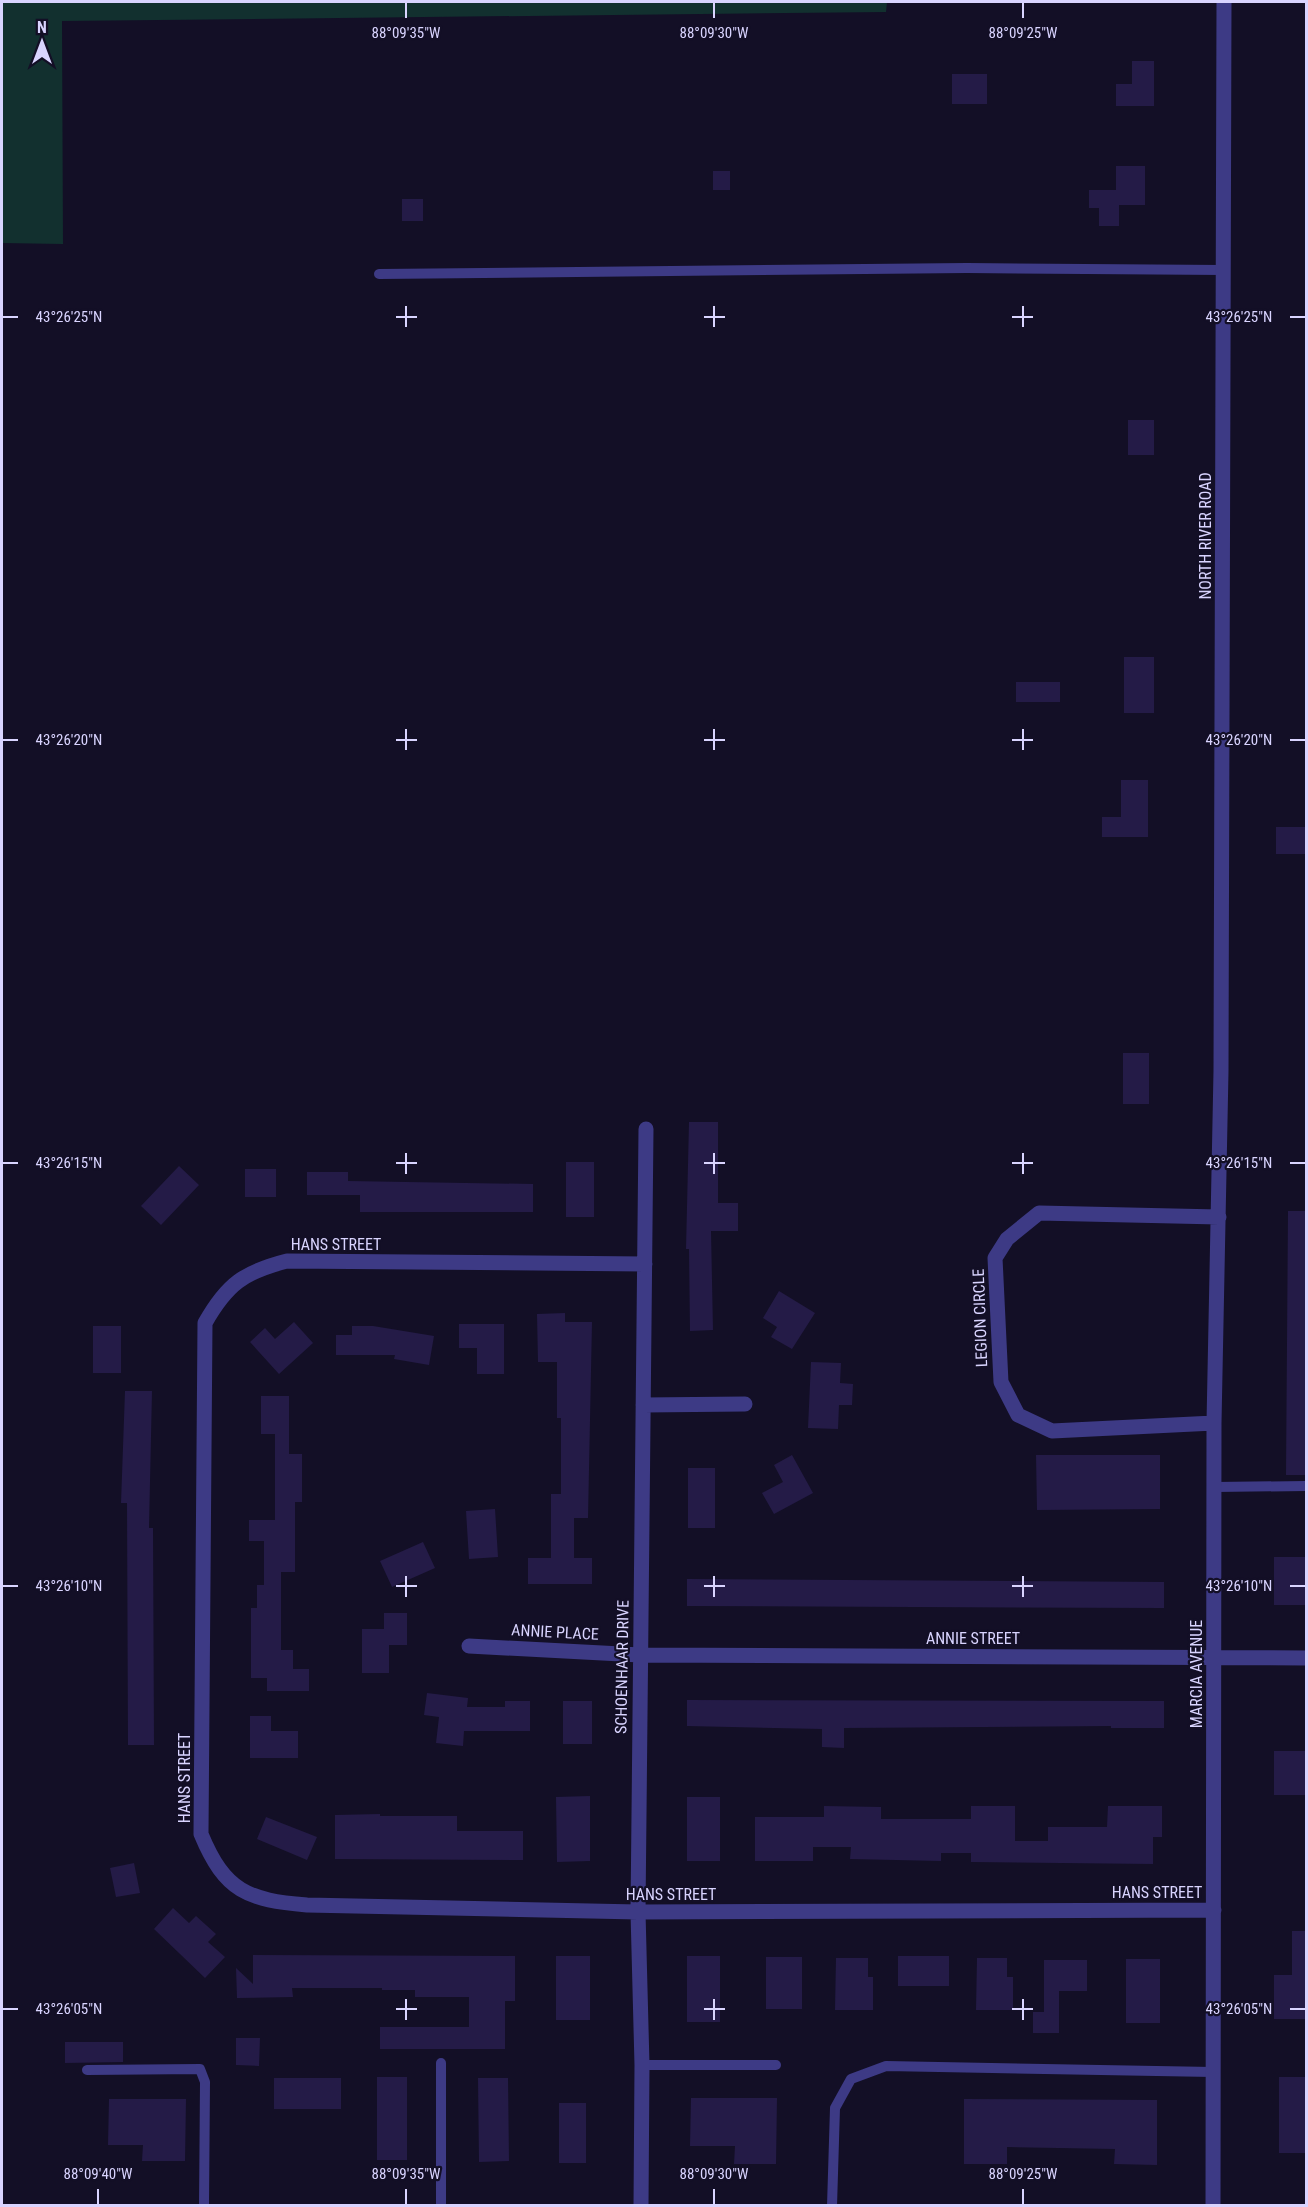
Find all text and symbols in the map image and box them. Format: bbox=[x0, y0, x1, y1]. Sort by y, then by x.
north arrow bbox=[12, 12, 72, 72]
text: N bbox=[37, 18, 47, 37]
text: 88°09'35"W bbox=[372, 24, 441, 42]
text: 88°09'30"W bbox=[680, 24, 749, 42]
text: 88°09'25"W bbox=[989, 24, 1058, 42]
text: 43°26'25"N bbox=[36, 308, 102, 326]
text: 43°26'25"N bbox=[1206, 308, 1272, 326]
street label: NORTH RIVER ROAD bbox=[1196, 472, 1215, 600]
text: 43°26'20"N bbox=[36, 731, 102, 749]
text: 43°26'20"N bbox=[1206, 731, 1272, 749]
text: 43°26'15"N bbox=[36, 1154, 102, 1172]
text: 43°26'15"N bbox=[1206, 1154, 1272, 1172]
street label: HANS STREET bbox=[291, 1235, 381, 1254]
street label: LEGION CIRCLE bbox=[969, 1268, 991, 1368]
text: 43°26'10"N bbox=[36, 1577, 102, 1595]
text: 43°26'10"N bbox=[1206, 1577, 1272, 1595]
street label: SCHOENHAAR DRIVE bbox=[611, 1600, 633, 1734]
street label: ANNIE PLACE bbox=[511, 1620, 599, 1644]
street label: MARCIA AVENUE bbox=[1187, 1620, 1206, 1728]
street label: ANNIE STREET bbox=[926, 1629, 1020, 1648]
street label: HANS STREET bbox=[175, 1733, 194, 1823]
street label: HANS STREET bbox=[1112, 1883, 1202, 1902]
street label: HANS STREET bbox=[626, 1885, 716, 1904]
text: 43°26'05"N bbox=[36, 2000, 102, 2018]
text: 43°26'05"N bbox=[1206, 2000, 1272, 2018]
text: 88°09'40"W bbox=[64, 2165, 133, 2183]
text: 88°09'35"W bbox=[372, 2165, 441, 2183]
text: 88°09'30"W bbox=[680, 2165, 749, 2183]
text: 88°09'25"W bbox=[989, 2165, 1058, 2183]

